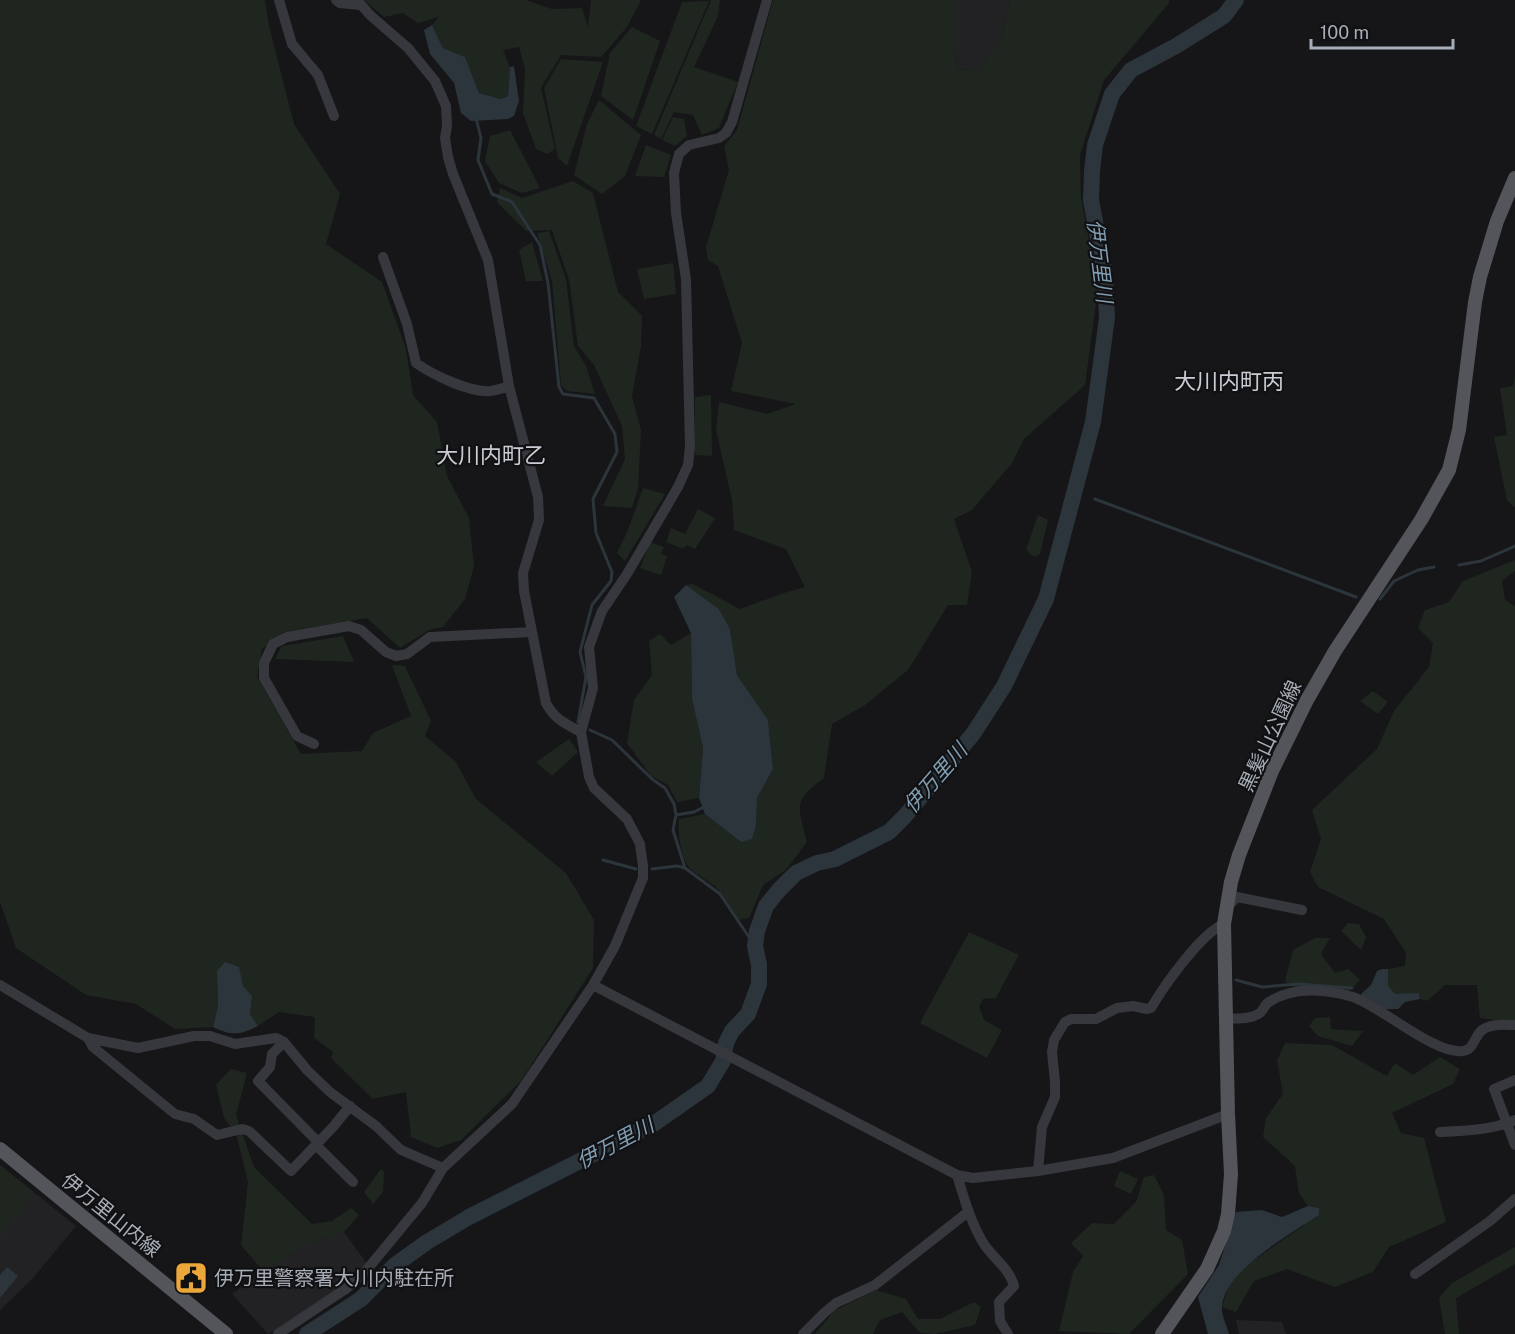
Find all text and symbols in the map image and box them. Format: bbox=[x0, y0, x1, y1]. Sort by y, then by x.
scale bar bbox=[1311, 12, 1454, 50]
text: 100 m bbox=[1320, 22, 1369, 43]
water label: 伊万里川 bbox=[1082, 218, 1118, 306]
district label: 大川内町丙 bbox=[1174, 368, 1284, 394]
district label: 大川内町乙 bbox=[436, 442, 546, 468]
street label: 黒髪山公園線 bbox=[1234, 677, 1306, 795]
water label: 伊万里川 bbox=[898, 737, 973, 818]
water label: 伊万里川 bbox=[572, 1111, 660, 1174]
street label: 伊万里山内線 bbox=[57, 1168, 165, 1262]
public building icon: 伊万里警察署大川内駐在所 bbox=[173, 1260, 209, 1296]
place label: 伊万里警察署大川内駐在所 bbox=[214, 1266, 454, 1290]

